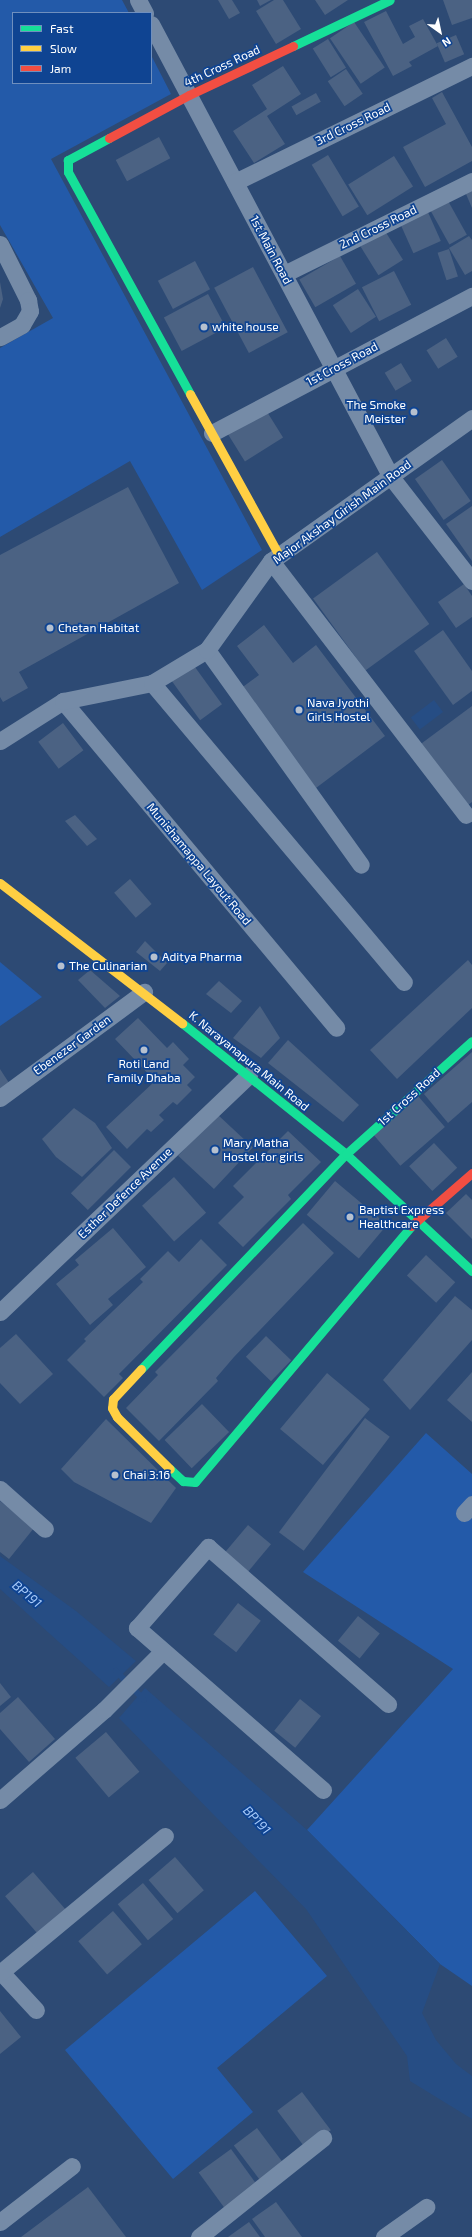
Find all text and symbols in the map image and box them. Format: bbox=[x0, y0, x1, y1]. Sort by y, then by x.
legend bbox=[12, 12, 152, 84]
north arrow bbox=[420, 12, 460, 52]
text: Fast bbox=[50, 21, 73, 35]
text: N bbox=[440, 35, 454, 50]
text: Slow bbox=[50, 41, 77, 55]
street label: 4th Cross Road bbox=[182, 42, 262, 90]
text: Jam bbox=[50, 61, 71, 75]
street label: 3rd Cross Road bbox=[313, 100, 393, 148]
street label: 2nd Cross Road bbox=[337, 202, 419, 252]
street label: 1st Main Road bbox=[247, 213, 295, 287]
place label: white house bbox=[212, 320, 279, 334]
marker: white house bbox=[199, 322, 209, 332]
street label: 1st Cross Road bbox=[304, 339, 380, 389]
place label: The Smoke Meister bbox=[347, 398, 406, 426]
marker: The Smoke Meister bbox=[409, 407, 419, 417]
street label: Major Akshay Girish Main Road bbox=[270, 457, 414, 567]
place label: Chetan Habitat bbox=[58, 621, 139, 635]
marker: Chetan Habitat bbox=[45, 623, 55, 633]
place label: Nava Jyothi Girls Hostel bbox=[307, 696, 370, 724]
marker: Nava Jyothi Girls Hostel bbox=[294, 705, 304, 715]
street label: Munishamappa Layout Road bbox=[144, 800, 254, 928]
place label: Aditya Pharma bbox=[162, 950, 242, 964]
marker: Aditya Pharma bbox=[149, 952, 159, 962]
place label: The Culinarian bbox=[69, 959, 147, 973]
marker: The Culinarian bbox=[56, 961, 66, 971]
street label: K. Narayanapura Main Road bbox=[186, 1008, 312, 1114]
street label: Ebenezer Garden bbox=[30, 1012, 114, 1078]
marker: Roti Land Family Dhaba bbox=[139, 1045, 149, 1055]
place label: Roti Land Family Dhaba bbox=[107, 1057, 181, 1085]
street label: 1st Cross Road bbox=[375, 1065, 443, 1129]
place label: Mary Matha Hostel for girls bbox=[223, 1136, 304, 1164]
street label: Esther Defence Avenue bbox=[75, 1144, 175, 1242]
marker: Mary Matha Hostel for girls bbox=[210, 1145, 220, 1155]
place label: Baptist Express Healthcare bbox=[359, 1203, 444, 1231]
marker: Baptist Express Healthcare bbox=[344, 1211, 356, 1223]
place label: Chai 3:16 bbox=[123, 1468, 170, 1482]
marker: Chai 3:16 bbox=[110, 1470, 120, 1480]
water label: BP191 bbox=[9, 1577, 45, 1611]
water label: BP191 bbox=[240, 1802, 274, 1838]

